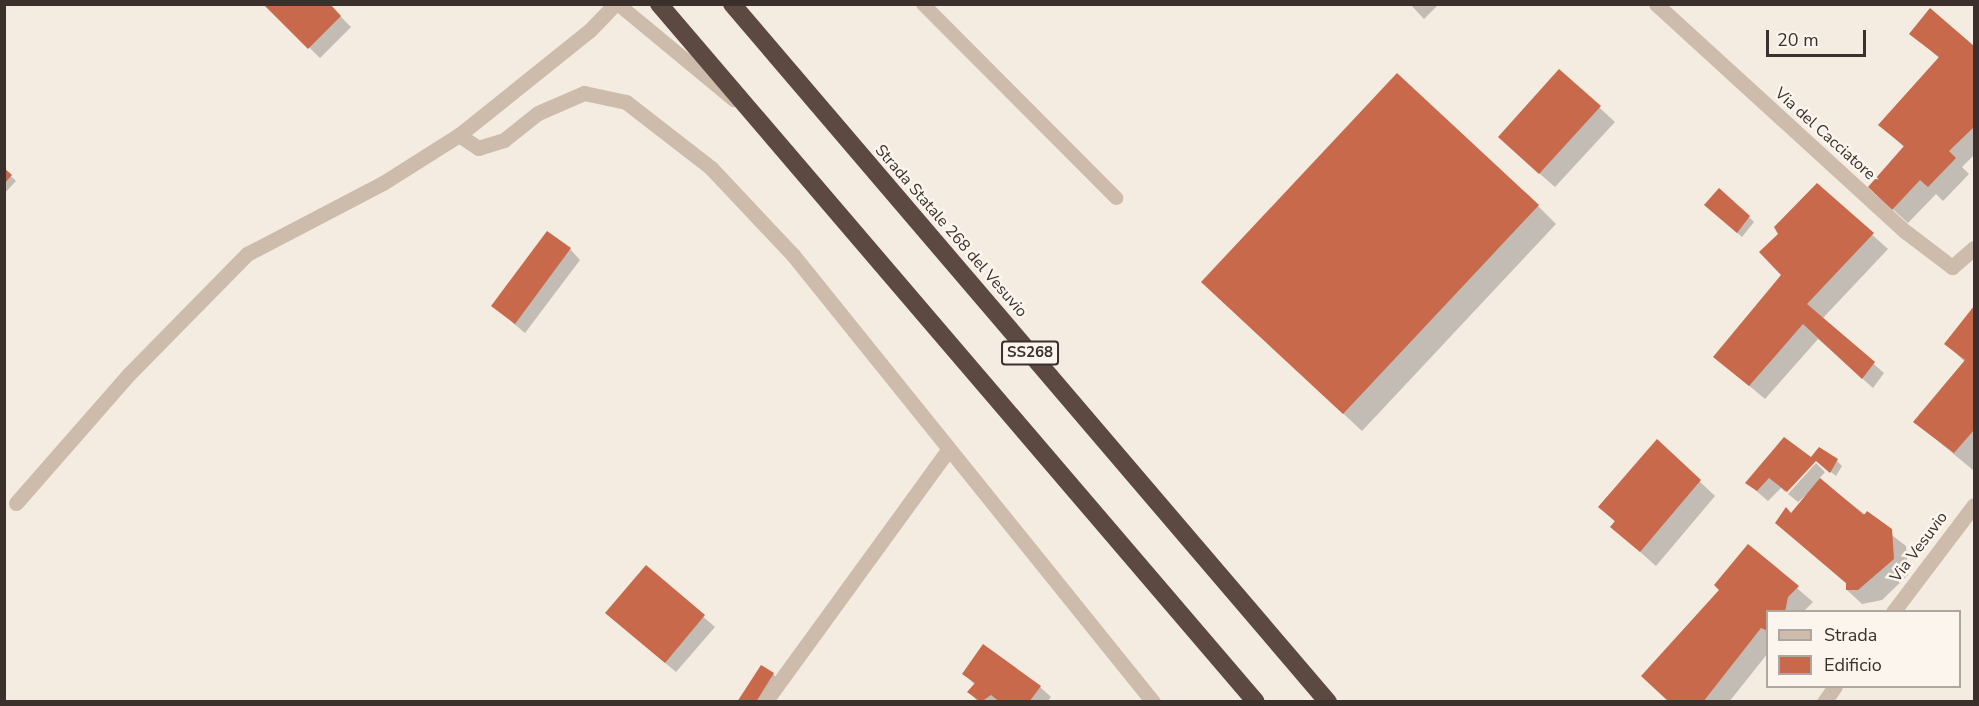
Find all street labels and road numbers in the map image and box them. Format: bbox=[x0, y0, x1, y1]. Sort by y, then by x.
street label: Via del Cacciatore bbox=[1771, 84, 1879, 184]
street label: Strada Statale 268 del Vesuvio bbox=[871, 141, 1031, 321]
road number: SS268 bbox=[1000, 341, 1060, 365]
street label: Via Vesuvio bbox=[1886, 508, 1952, 586]

